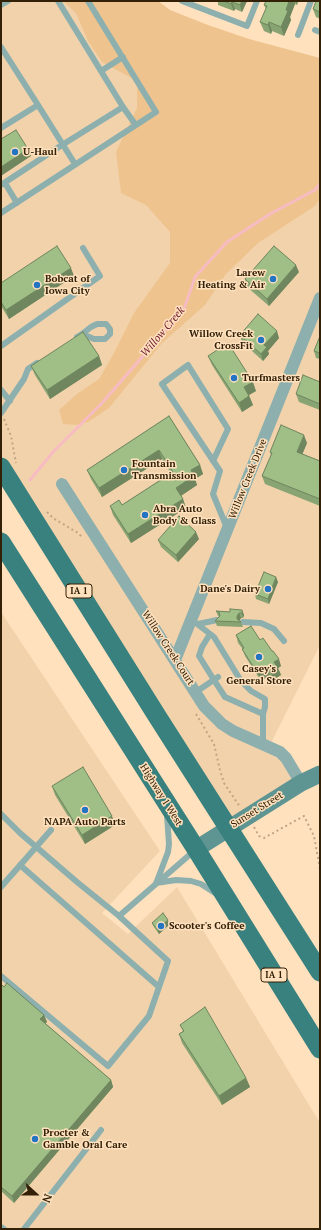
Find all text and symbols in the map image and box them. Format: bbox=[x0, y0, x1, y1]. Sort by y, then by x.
place label: U-Haul bbox=[23, 146, 57, 158]
marker: U-Haul bbox=[10, 147, 20, 157]
place label: Larew Heating & Air bbox=[198, 267, 265, 290]
place label: Bobcat of Iowa City bbox=[45, 273, 90, 296]
marker: Larew Heating & Air bbox=[268, 274, 278, 284]
marker: Bobcat of Iowa City bbox=[32, 280, 42, 290]
water label: Willow Creek bbox=[138, 304, 188, 360]
place label: Willow Creek CrossFit bbox=[189, 328, 253, 352]
marker: Willow Creek CrossFit bbox=[256, 335, 266, 345]
place label: Turfmasters bbox=[242, 372, 300, 384]
marker: Turfmasters bbox=[229, 373, 239, 383]
street label: Willow Creek Drive bbox=[226, 437, 270, 521]
place label: Fountain Transmission bbox=[132, 458, 197, 482]
marker: Fountain Transmission bbox=[119, 465, 129, 475]
place label: Abra Auto Body & Glass bbox=[153, 503, 216, 526]
marker: Abra Auto Body & Glass bbox=[140, 510, 150, 520]
place label: Dane's Dairy bbox=[200, 583, 260, 595]
road number: IA 1 bbox=[66, 584, 92, 598]
marker: Dane's Dairy bbox=[263, 584, 273, 594]
street label: Willow Creek Court bbox=[139, 608, 197, 688]
marker: Casey's General Store bbox=[254, 652, 264, 662]
place label: Casey's General Store bbox=[226, 663, 292, 686]
street label: Highway 1 West bbox=[137, 762, 185, 828]
street label: Sunset Street bbox=[229, 789, 285, 831]
marker: NAPA Auto Parts bbox=[80, 805, 90, 815]
place label: NAPA Auto Parts bbox=[44, 816, 126, 828]
place label: Scooter's Coffee bbox=[169, 920, 245, 932]
marker: Scooter's Coffee bbox=[156, 921, 166, 931]
road number: IA 1 bbox=[261, 968, 287, 982]
place label: Procter & Gamble Oral Care bbox=[43, 1127, 127, 1150]
marker: Procter & Gamble Oral Care bbox=[30, 1134, 40, 1144]
north arrow bbox=[16, 1174, 56, 1214]
text: N bbox=[39, 1192, 55, 1205]

